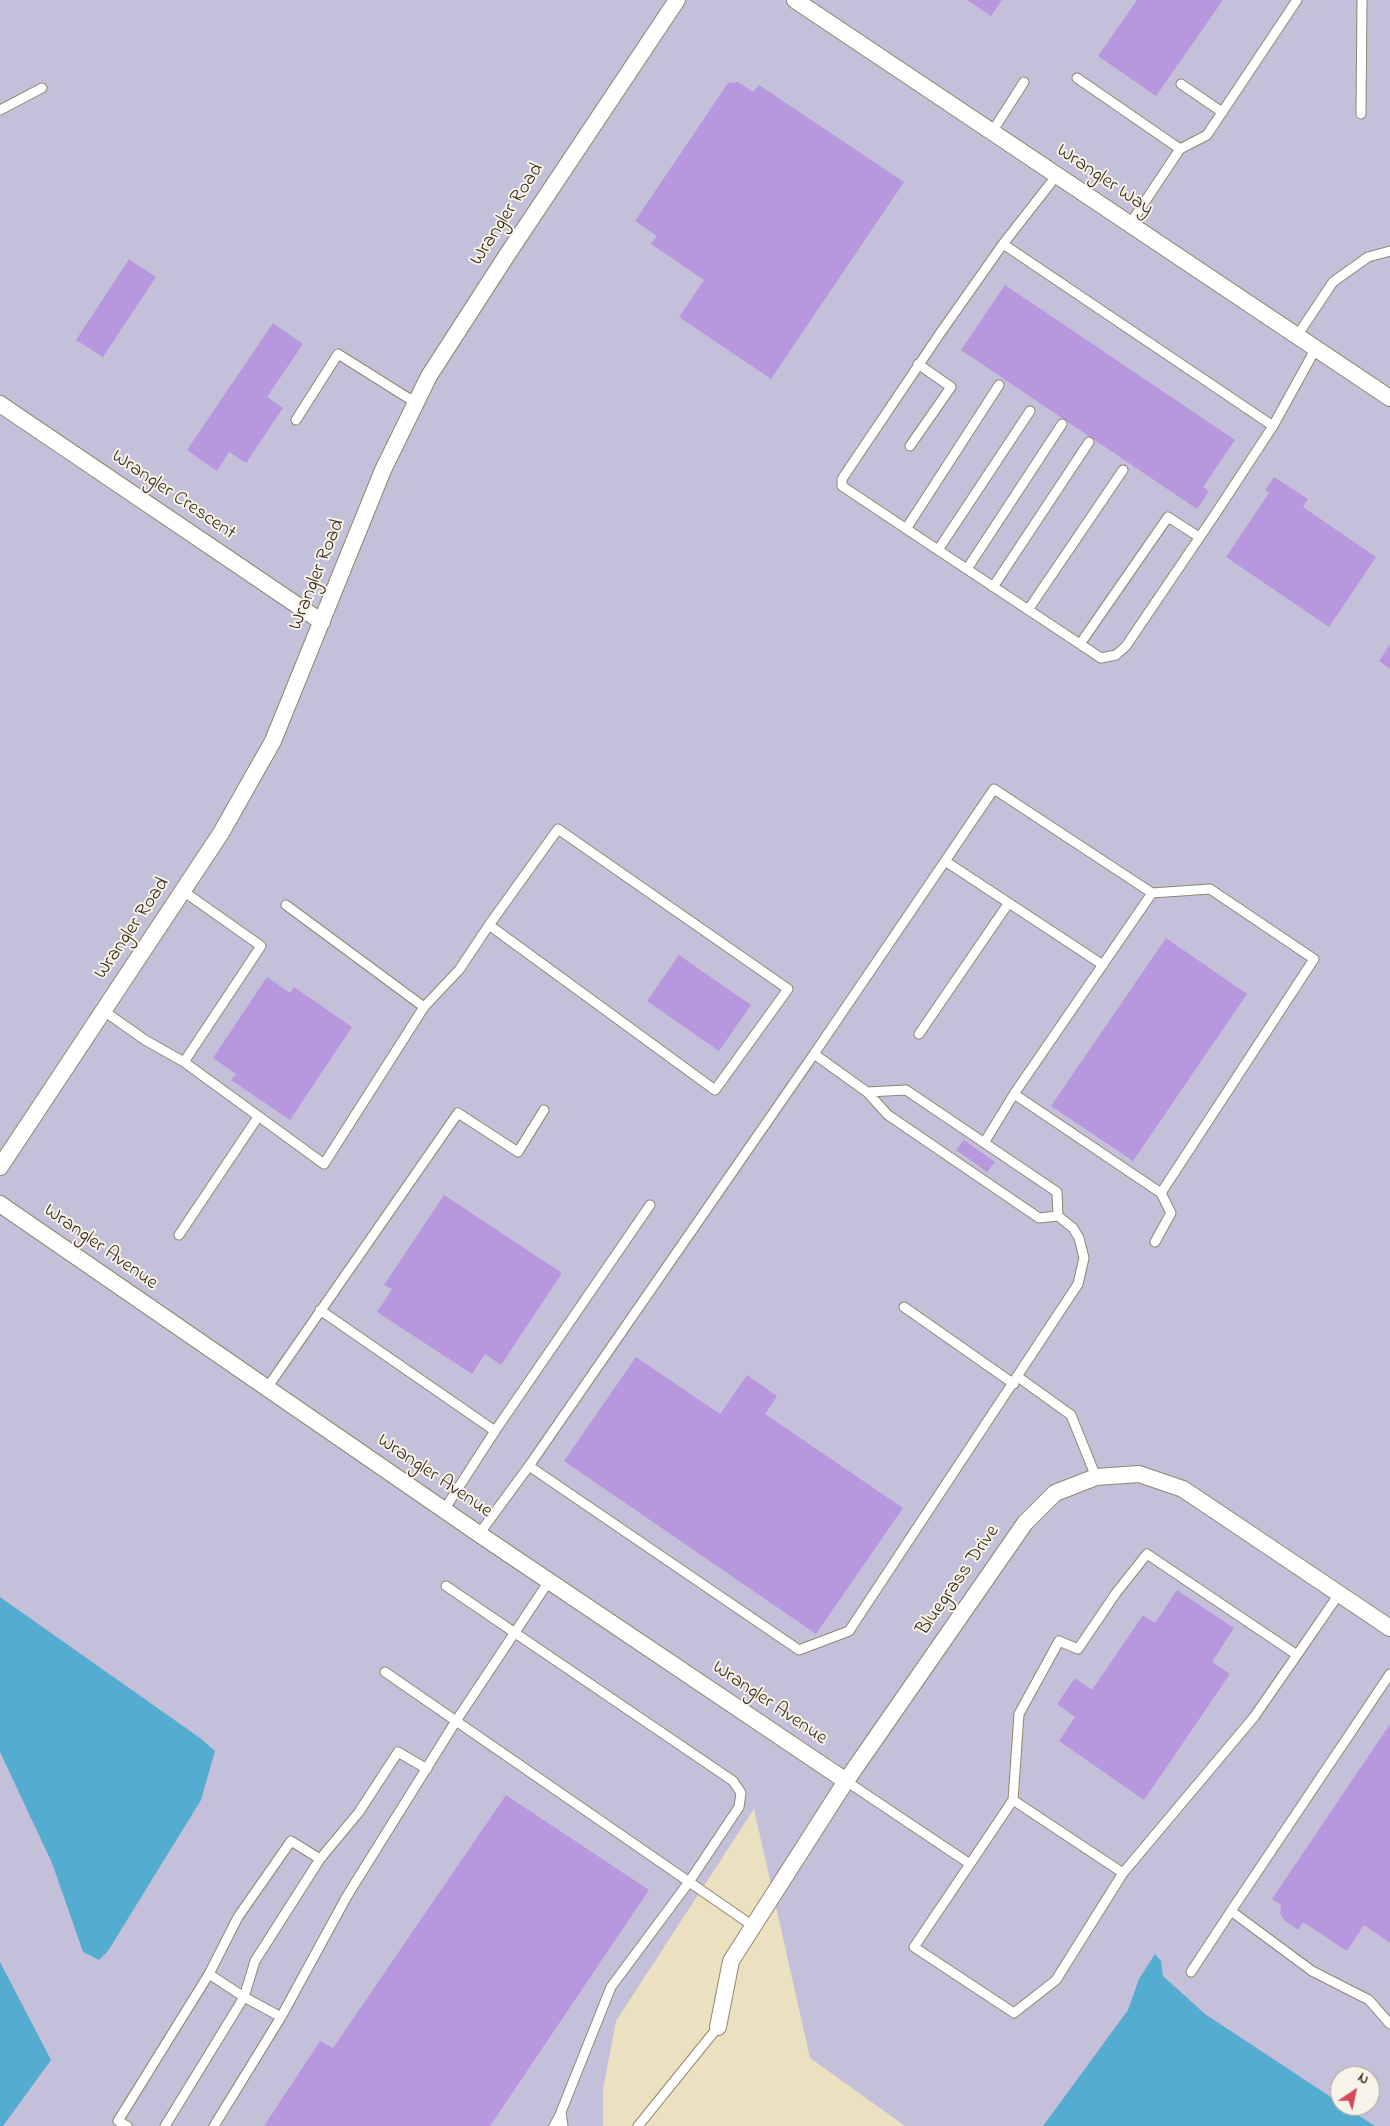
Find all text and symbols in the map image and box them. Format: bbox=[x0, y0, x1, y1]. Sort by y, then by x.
street label: Wrangler Way bbox=[1051, 140, 1157, 222]
street label: Wrangler Road bbox=[466, 159, 550, 271]
street label: Wrangler Crescent bbox=[106, 446, 240, 546]
street label: Wrangler Road bbox=[285, 516, 351, 634]
street label: Wrangler Road bbox=[90, 874, 176, 984]
street label: Wrangler Avenue bbox=[38, 1200, 162, 1296]
street label: Wrangler Avenue bbox=[372, 1430, 496, 1524]
street label: Bluegrass Drive bbox=[912, 1521, 1006, 1641]
street label: Wrangler Avenue bbox=[707, 1657, 831, 1751]
north arrow bbox=[1330, 2066, 1380, 2116]
text: N bbox=[1353, 2068, 1373, 2090]

